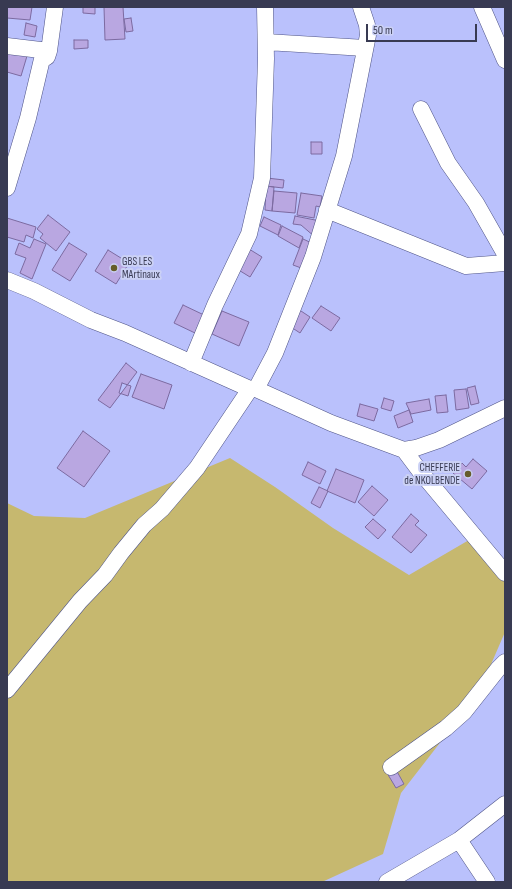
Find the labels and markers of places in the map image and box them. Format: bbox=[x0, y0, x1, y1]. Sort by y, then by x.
place label: GBS LES MArtinaux bbox=[122, 255, 160, 281]
marker: GBS LES MArtinaux bbox=[109, 263, 119, 273]
place label: CHEFFERIE de NKOLBENDE bbox=[404, 461, 460, 487]
marker: CHEFFERIE de NKOLBENDE bbox=[463, 469, 473, 479]

